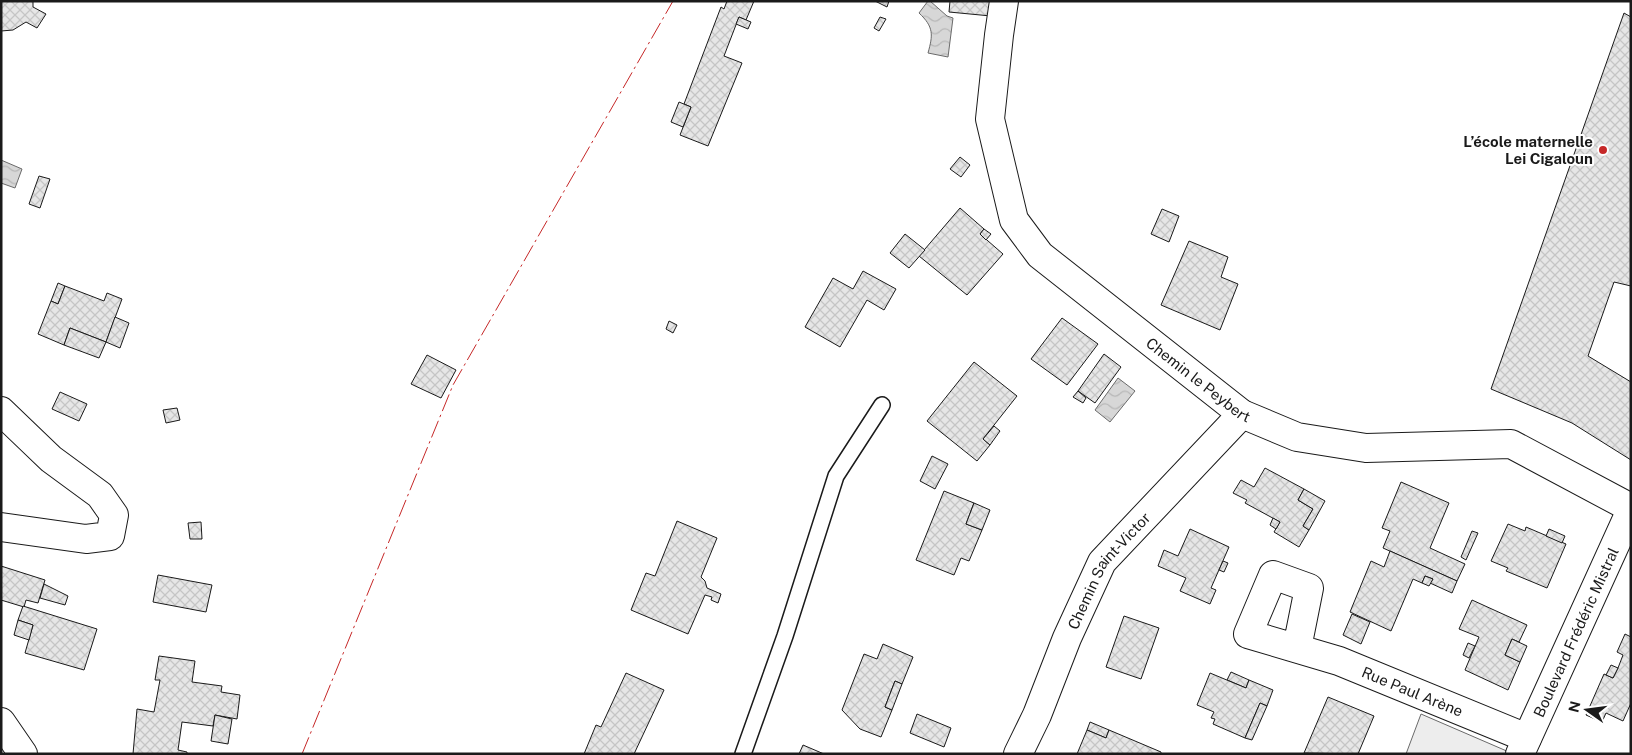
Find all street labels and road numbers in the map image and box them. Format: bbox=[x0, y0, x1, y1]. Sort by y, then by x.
street label: Chemin le Peybert bbox=[1143, 334, 1253, 425]
street label: Chemin Saint-Victor bbox=[1064, 508, 1153, 632]
street label: Boulevard Frédéric Mistral bbox=[1530, 544, 1621, 720]
street label: Rue Paul Arène bbox=[1360, 663, 1466, 719]

